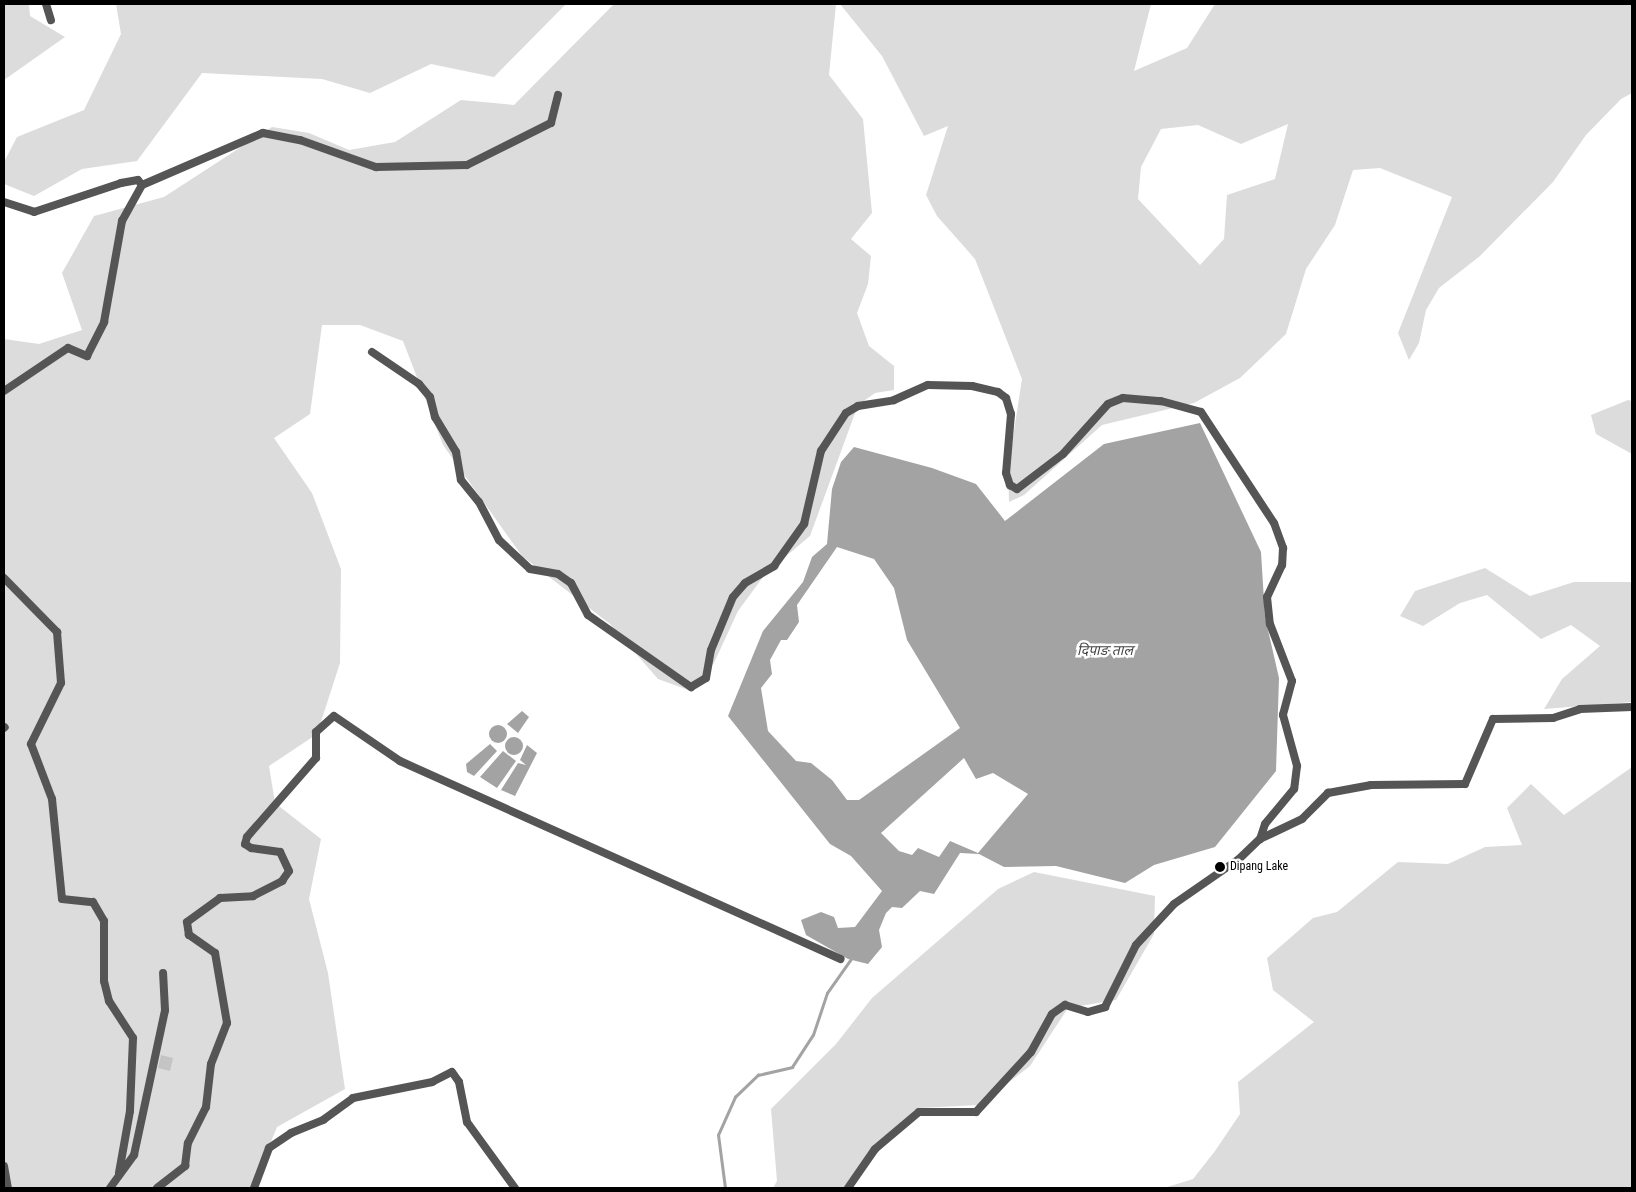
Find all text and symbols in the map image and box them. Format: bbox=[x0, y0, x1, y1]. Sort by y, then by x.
water label: दिपाङ ताल bbox=[1077, 642, 1133, 658]
place label: Dipang Lake bbox=[1230, 860, 1288, 874]
marker: Dipang Lake bbox=[1214, 861, 1226, 873]

